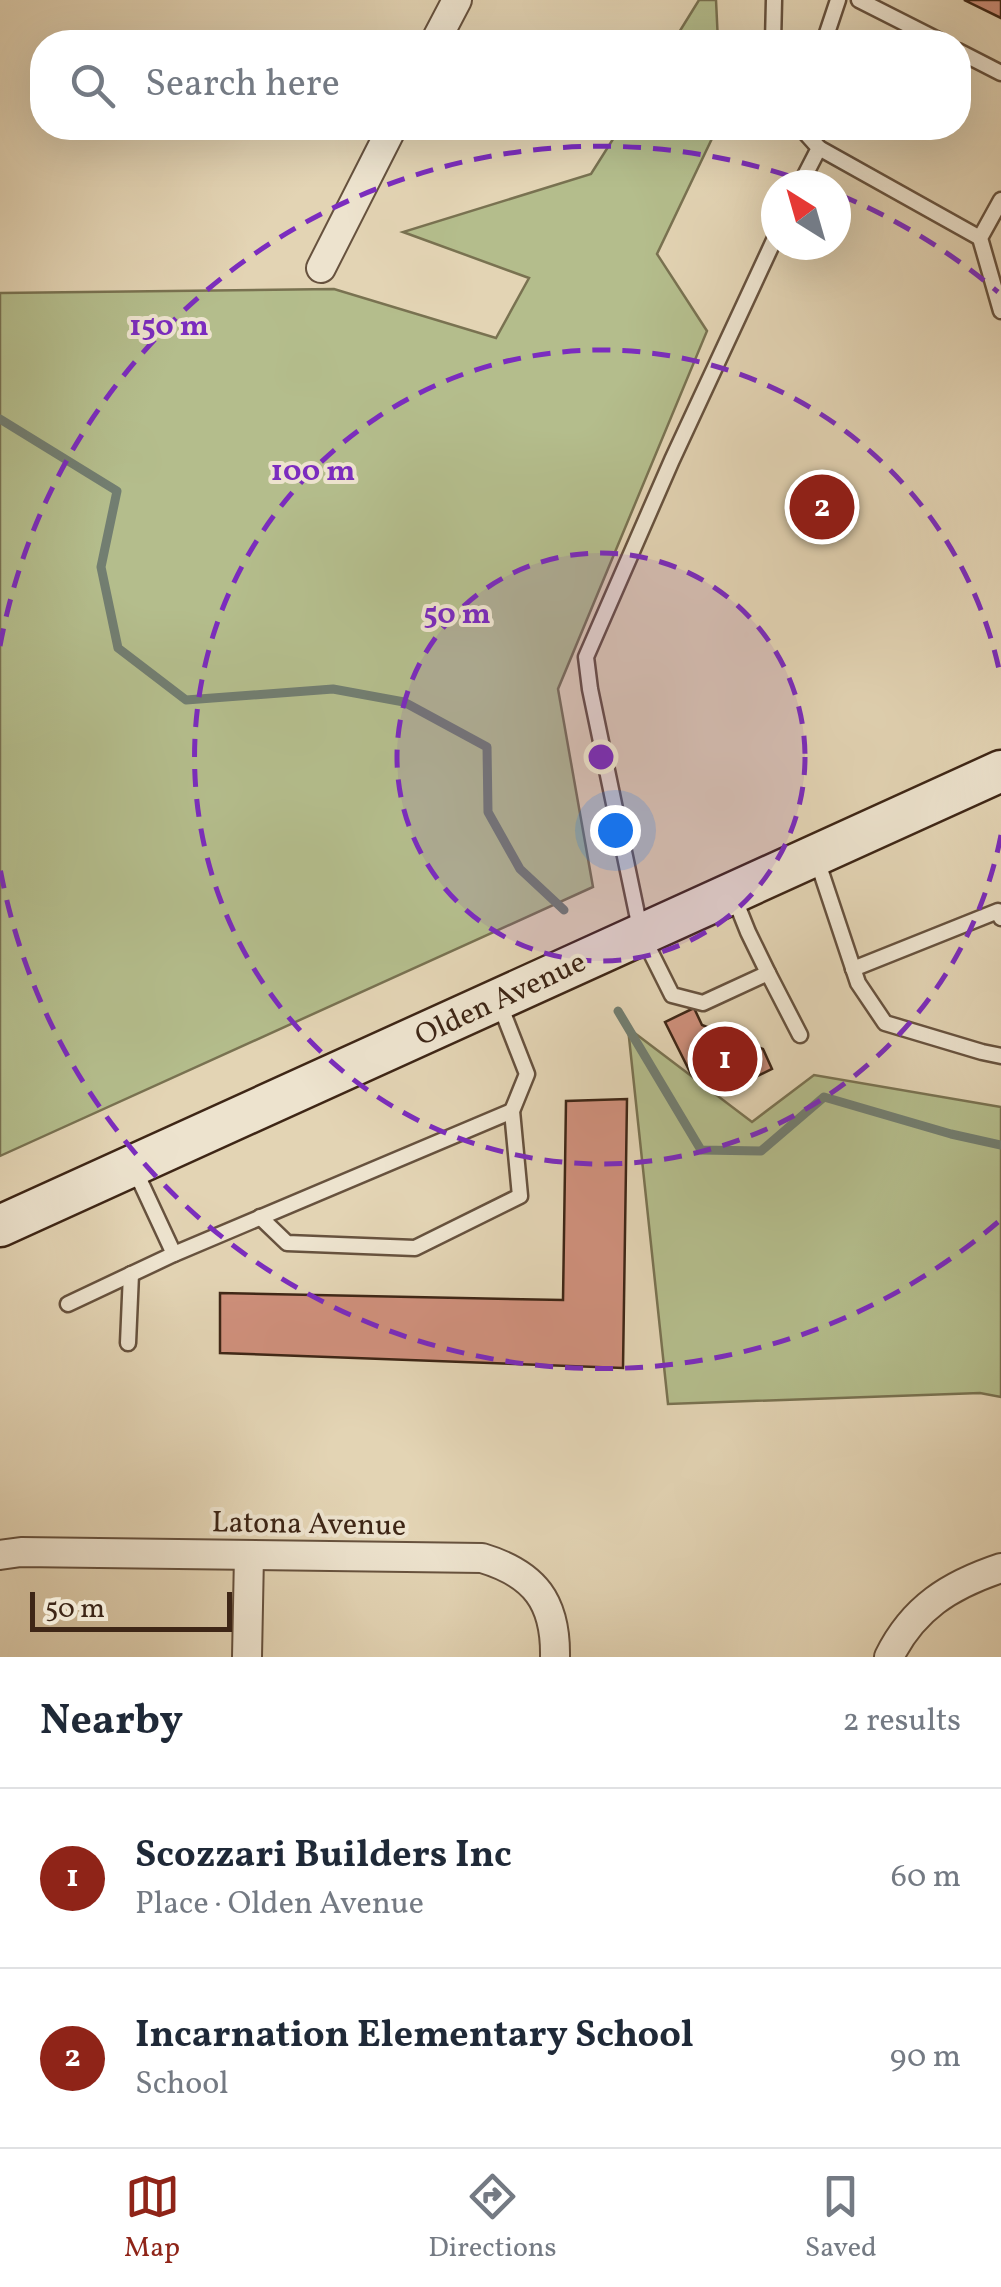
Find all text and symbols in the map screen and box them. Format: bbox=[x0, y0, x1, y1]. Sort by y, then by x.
search box bbox=[30, 30, 971, 140]
icon: search bbox=[65, 58, 120, 113]
text: Search here bbox=[145, 59, 340, 112]
north arrow bbox=[761, 170, 851, 260]
text: 150 m bbox=[129, 306, 209, 348]
text: 100 m bbox=[271, 451, 355, 493]
pin: 2 bbox=[790, 470, 854, 544]
text: 50 m bbox=[423, 594, 491, 636]
centre of rings bbox=[583, 739, 619, 775]
your location bbox=[590, 805, 641, 856]
street label: Olden Avenue bbox=[409, 942, 593, 1058]
pin: 1 bbox=[692, 1022, 758, 1096]
street label: Latona Avenue bbox=[211, 1502, 407, 1548]
scale bar bbox=[30, 1587, 232, 1632]
text: 50 m bbox=[45, 1590, 105, 1629]
text: Nearby bbox=[40, 1693, 183, 1752]
text: 2 results bbox=[843, 1700, 961, 1744]
text: Scozzari Builders Inc bbox=[135, 1830, 512, 1883]
text: 1 bbox=[66, 1856, 79, 1900]
text: 60 m bbox=[891, 1856, 961, 1900]
text: Place · Olden Avenue bbox=[135, 1883, 424, 1927]
text: Incarnation Elementary School bbox=[135, 2010, 694, 2063]
text: 2 bbox=[64, 2036, 81, 2080]
text: 90 m bbox=[890, 2036, 961, 2080]
text: School bbox=[135, 2063, 229, 2107]
tab: Map bbox=[124, 2169, 180, 2268]
tab: Directions bbox=[428, 2169, 557, 2268]
tab: Saved bbox=[805, 2169, 877, 2268]

